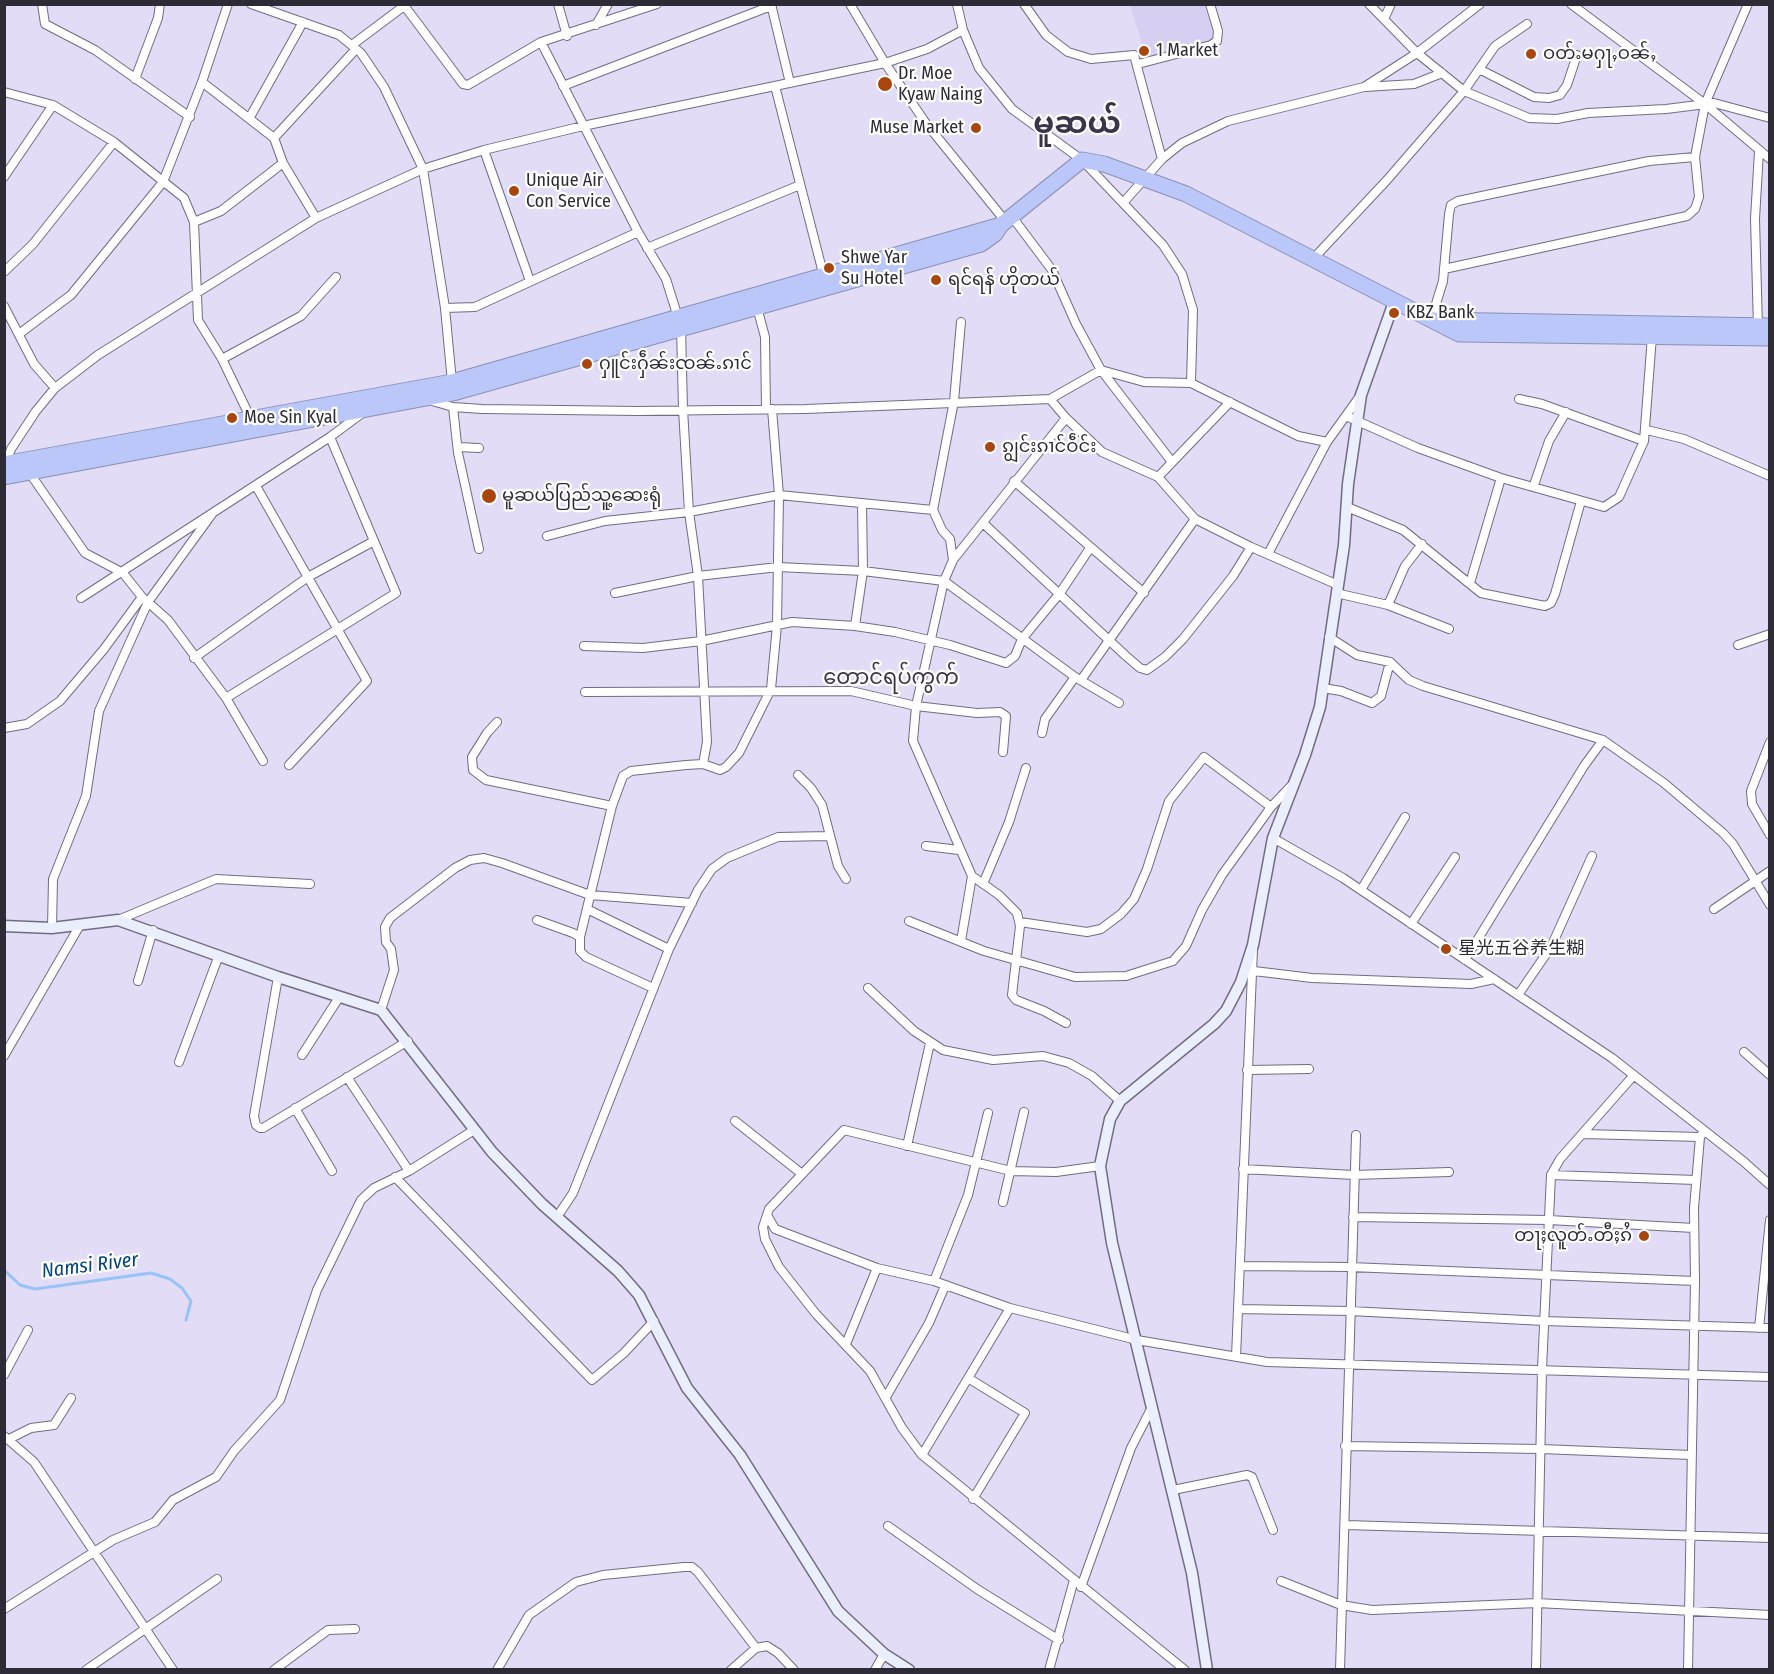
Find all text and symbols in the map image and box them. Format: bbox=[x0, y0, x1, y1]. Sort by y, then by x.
place label: 1 Market bbox=[1156, 40, 1218, 62]
place label: ဝတ်ႉမႁႃႇဝၼ်ႇ bbox=[1543, 43, 1657, 65]
marker: 1 Market bbox=[1137, 44, 1151, 58]
marker: ဝတ်ႉမႁႃႇဝၼ်ႇ bbox=[1524, 47, 1538, 61]
place label: Dr. Moe Kyaw Naing bbox=[898, 63, 982, 106]
marker: Dr. Moe Kyaw Naing bbox=[876, 75, 894, 93]
district label: မူဆယ် bbox=[1033, 107, 1121, 143]
place label: Muse Market bbox=[870, 117, 964, 139]
marker: Muse Market bbox=[969, 121, 983, 135]
place label: Unique Air Con Service bbox=[526, 170, 611, 213]
marker: Unique Air Con Service bbox=[507, 184, 521, 198]
place label: Shwe Yar Su Hotel bbox=[841, 247, 907, 290]
marker: Shwe Yar Su Hotel bbox=[822, 261, 836, 275]
place label: ရင်ရန် ဟိုတယ် bbox=[948, 269, 1060, 291]
marker: ရင်ရန် ဟိုတယ် bbox=[929, 273, 943, 287]
place label: KBZ Bank bbox=[1406, 302, 1474, 324]
marker: KBZ Bank bbox=[1387, 306, 1401, 320]
place label: ႁူင်းႁဵၼ်းၸၼ်ႉၵၢင် bbox=[599, 353, 752, 375]
marker: ႁူင်းႁဵၼ်းၸၼ်ႉၵၢင် bbox=[580, 357, 594, 371]
place label: Moe Sin Kyal bbox=[244, 407, 337, 429]
marker: Moe Sin Kyal bbox=[225, 411, 239, 425]
place label: ၵျွင်းၵၢင်ဝဵင်း bbox=[1002, 436, 1096, 458]
marker: ၵျွင်းၵၢင်ဝဵင်း bbox=[983, 440, 997, 454]
place label: မူဆယ်ပြည်သူ့ဆေးရုံ bbox=[502, 485, 661, 507]
marker: မူဆယ်ပြည်သူ့ဆေးရုံ bbox=[480, 487, 498, 505]
district label: တောင်ရပ်ကွက် bbox=[823, 665, 959, 691]
place label: 星光五谷养生糊 bbox=[1458, 938, 1584, 960]
marker: 星光五谷养生糊 bbox=[1439, 942, 1453, 956]
place label: တႃႈလူတ်ႉတီႈၵႆ bbox=[1514, 1225, 1632, 1247]
marker: တႃႈလူတ်ႉတီႈၵႆ bbox=[1637, 1229, 1651, 1243]
water label: Namsi River bbox=[40, 1248, 140, 1284]

